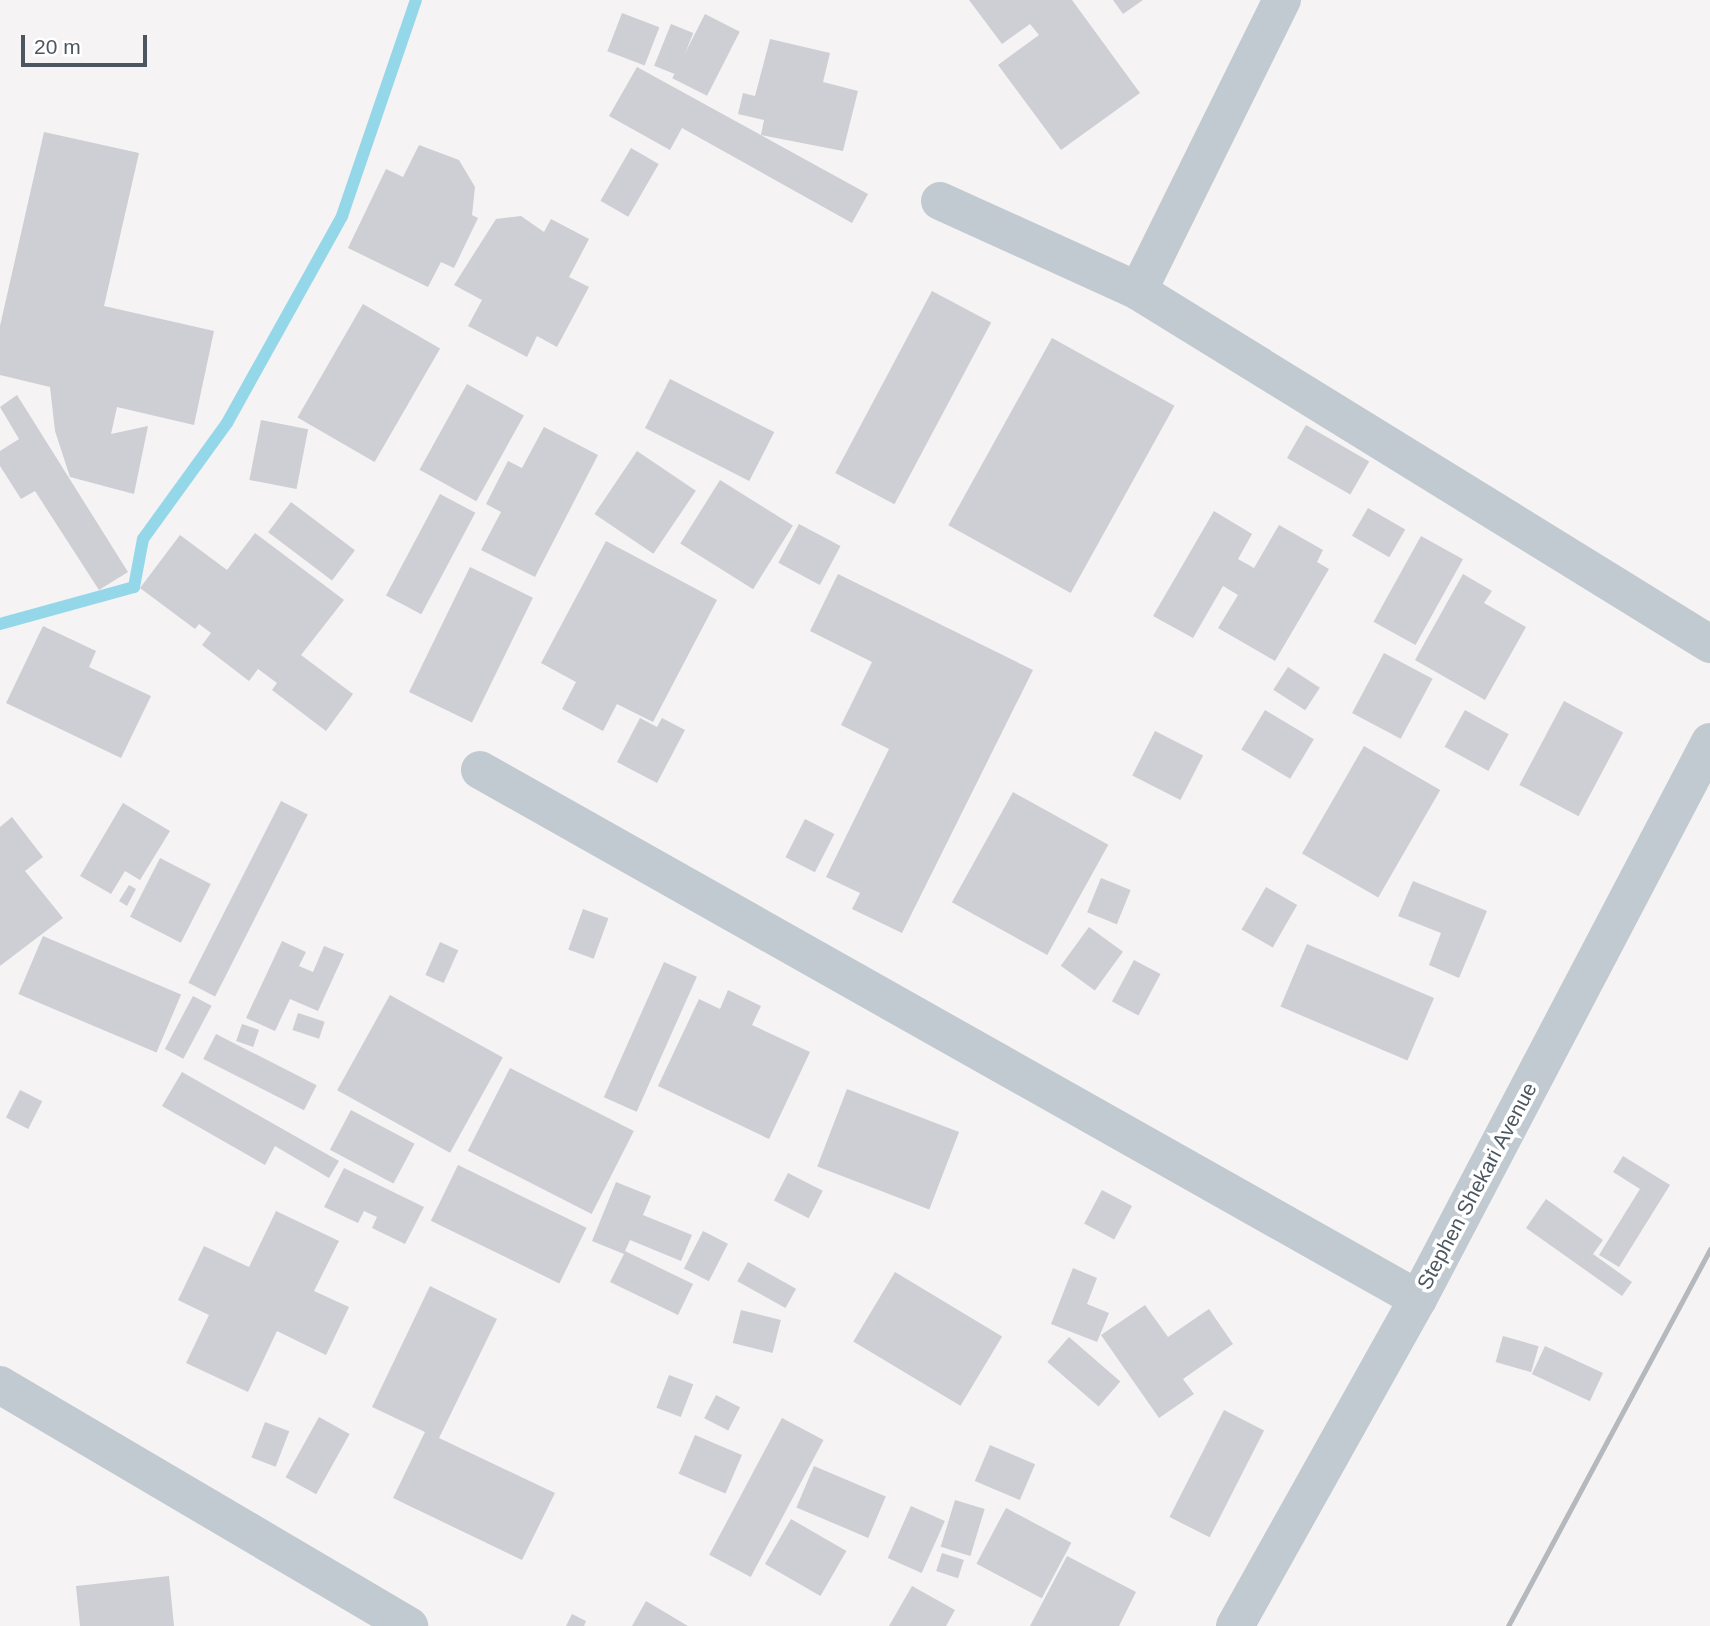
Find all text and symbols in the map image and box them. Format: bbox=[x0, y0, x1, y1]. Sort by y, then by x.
scale bar bbox=[24, 21, 150, 65]
text: 20 m bbox=[34, 35, 81, 58]
street label: Stephen Shekari Avenue bbox=[1411, 1078, 1543, 1294]

